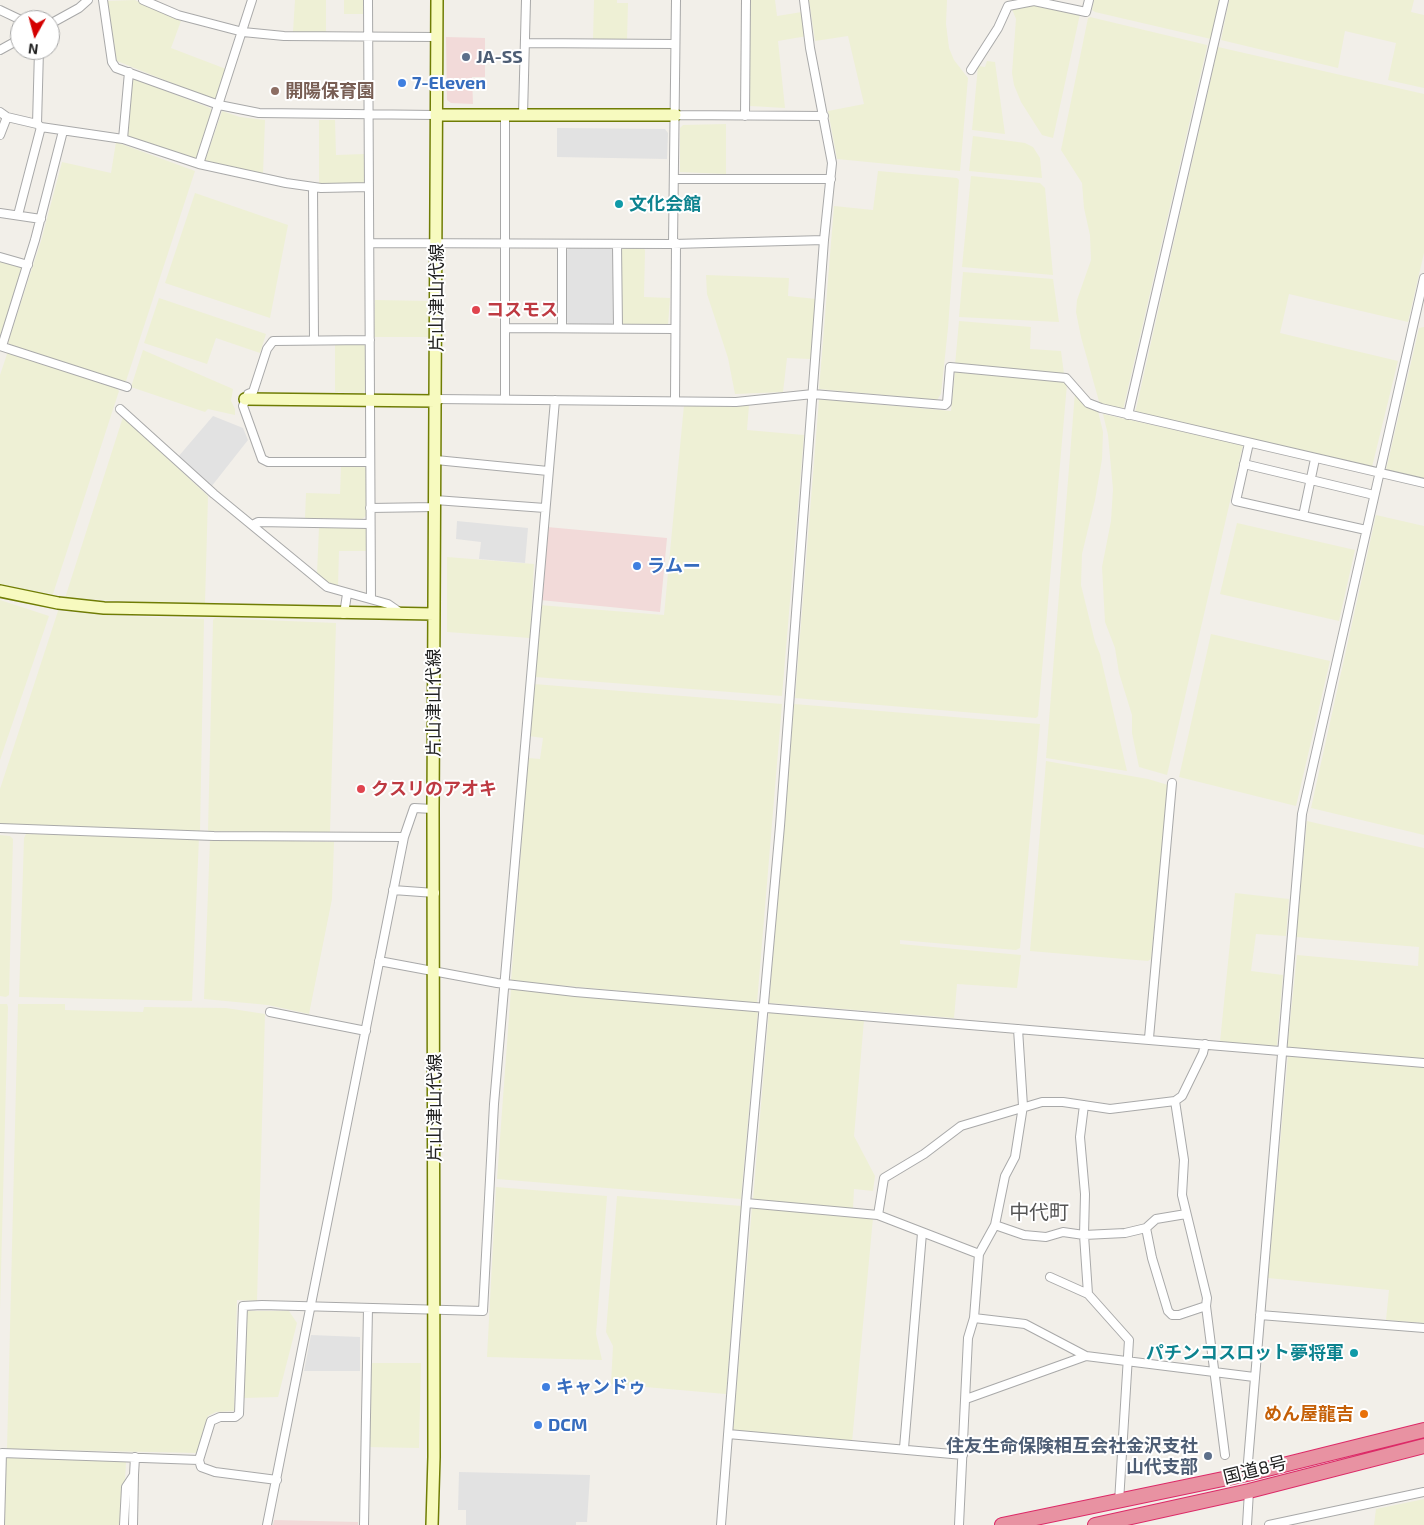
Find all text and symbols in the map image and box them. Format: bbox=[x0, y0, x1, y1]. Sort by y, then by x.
north arrow bbox=[10, 10, 60, 60]
text: N bbox=[27, 40, 39, 58]
place label: JA-SS bbox=[476, 46, 523, 68]
marker: JA-SS bbox=[460, 51, 472, 63]
place label: 7-Eleven bbox=[412, 72, 486, 94]
marker: 7-Eleven bbox=[396, 77, 408, 89]
place label: 開陽保育園 bbox=[285, 80, 375, 102]
marker: 開陽保育園 bbox=[269, 85, 281, 97]
place label: 文化会館 bbox=[629, 193, 701, 215]
marker: 文化会館 bbox=[613, 198, 625, 210]
street label: 片山津山代線 bbox=[426, 244, 448, 352]
place label: コスモス bbox=[486, 299, 558, 321]
marker: コスモス bbox=[470, 304, 482, 316]
place label: ラムー bbox=[647, 555, 701, 577]
marker: ラムー bbox=[631, 560, 643, 572]
street label: 片山津山代線 bbox=[423, 649, 445, 757]
place label: クスリのアオキ bbox=[371, 778, 497, 800]
marker: クスリのアオキ bbox=[355, 783, 367, 795]
street label: 片山津山代線 bbox=[424, 1054, 446, 1162]
district label: 中代町 bbox=[1009, 1200, 1069, 1224]
place label: パチンコスロット夢将軍 bbox=[1146, 1342, 1344, 1364]
marker: パチンコスロット夢将軍 bbox=[1348, 1347, 1360, 1359]
place label: キャンドゥ bbox=[556, 1376, 646, 1398]
marker: キャンドゥ bbox=[540, 1381, 552, 1393]
place label: めん屋龍吉 bbox=[1264, 1403, 1354, 1425]
marker: めん屋龍吉 bbox=[1358, 1408, 1370, 1420]
place label: DCM bbox=[548, 1414, 587, 1436]
marker: DCM bbox=[532, 1419, 544, 1431]
place label: 住友生命保険相互会社金沢支社 山代支部 bbox=[946, 1435, 1198, 1478]
marker: 住友生命保険相互会社金沢支社 山代支部 bbox=[1202, 1450, 1214, 1462]
street label: 国道8号 bbox=[1221, 1452, 1289, 1488]

